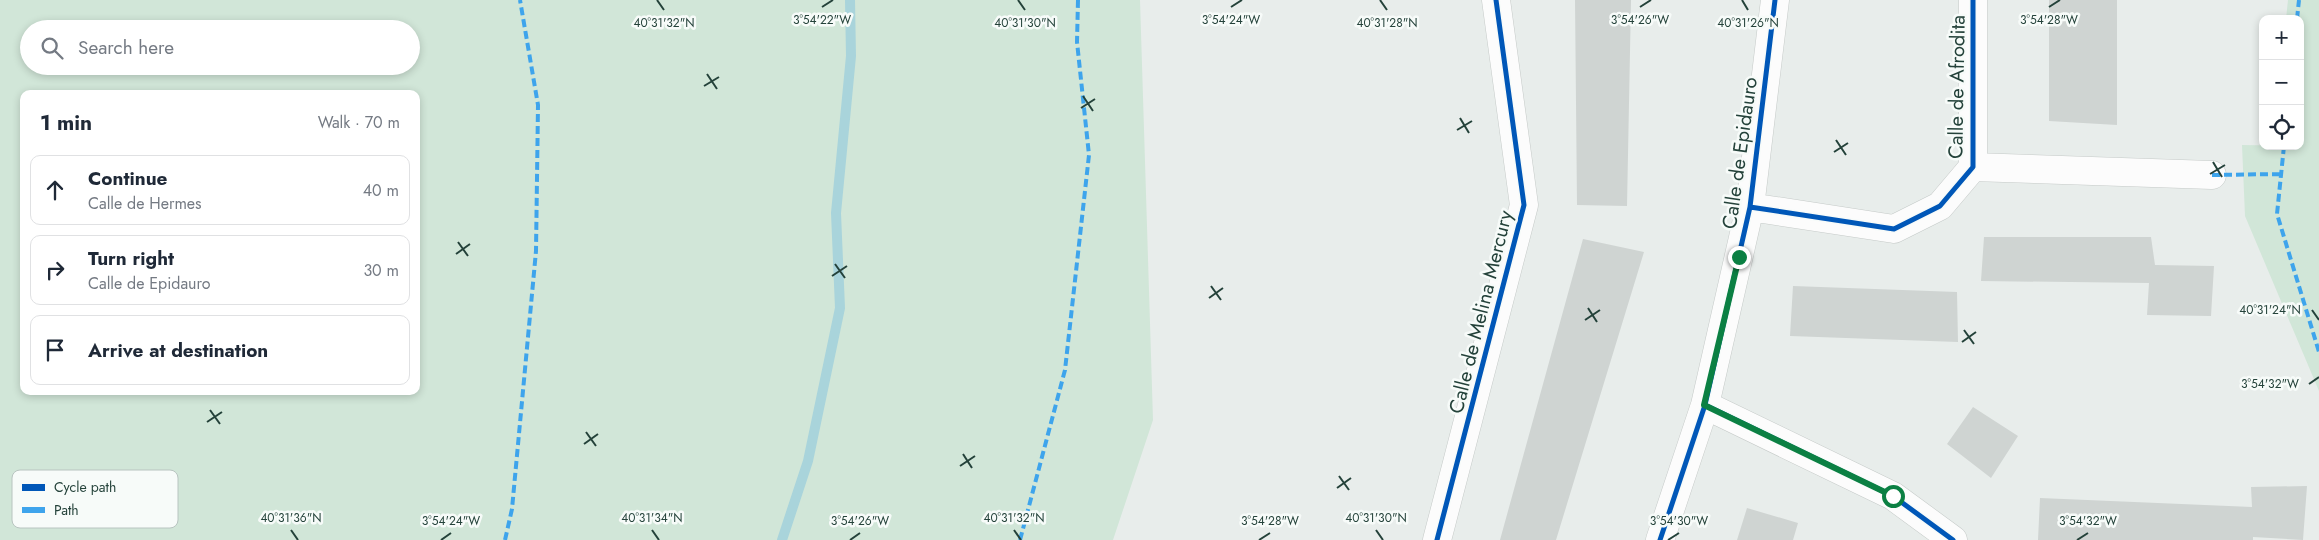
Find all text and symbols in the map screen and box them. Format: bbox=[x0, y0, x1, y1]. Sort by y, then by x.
text: 3°54'22"W bbox=[793, 11, 851, 29]
text: 3°54'24"W bbox=[1202, 11, 1260, 29]
text: 3°54'26"W bbox=[1611, 11, 1669, 29]
text: 3°54'28"W bbox=[2020, 11, 2078, 29]
text: 40°31'32"N bbox=[633, 14, 695, 32]
text: 40°31'30"N bbox=[994, 14, 1056, 32]
text: 40°31'28"N bbox=[1356, 14, 1418, 32]
text: 40°31'26"N bbox=[1717, 14, 1779, 32]
street label: Calle de Afrodita bbox=[1941, 15, 1973, 159]
map controls bbox=[2259, 15, 2304, 150]
button: + bbox=[2259, 15, 2304, 60]
search box bbox=[20, 20, 420, 75]
icon: search bbox=[38, 34, 66, 62]
text: Search here bbox=[78, 34, 174, 61]
button: − bbox=[2259, 60, 2304, 105]
street label: Calle de Epidauro bbox=[1715, 75, 1765, 231]
button: locate bbox=[2259, 105, 2304, 150]
text: 1 min bbox=[40, 108, 92, 138]
text: Walk · 70 m bbox=[318, 111, 400, 134]
text: Continue bbox=[88, 165, 167, 192]
icon: ahead bbox=[41, 176, 69, 204]
text: 40 m bbox=[363, 179, 399, 202]
text: Calle de Hermes bbox=[88, 192, 202, 215]
street label: Calle de Melina Mercury bbox=[1442, 207, 1520, 417]
text: Turn right bbox=[88, 245, 174, 272]
route end bbox=[1728, 246, 1751, 269]
icon: right bbox=[41, 256, 69, 284]
text: 30 m bbox=[363, 259, 399, 282]
text: Calle de Epidauro bbox=[88, 272, 211, 295]
text: 40°31'24"N bbox=[2239, 301, 2301, 319]
icon: arrive bbox=[41, 336, 69, 364]
text: Arrive at destination bbox=[88, 337, 268, 364]
text: 3°54'32"W bbox=[2241, 375, 2299, 393]
legend bbox=[12, 470, 178, 528]
text: Cycle path bbox=[54, 477, 116, 497]
route start bbox=[1882, 485, 1905, 508]
text: Path bbox=[54, 500, 79, 520]
text: 40°31'36"N bbox=[260, 509, 322, 527]
text: 40°31'34"N bbox=[621, 509, 683, 527]
text: 40°31'32"N bbox=[983, 509, 1045, 527]
text: 40°31'30"N bbox=[1345, 509, 1407, 527]
text: 3°54'24"W bbox=[422, 512, 480, 530]
text: 3°54'26"W bbox=[831, 512, 889, 530]
text: 3°54'28"W bbox=[1241, 512, 1299, 530]
text: 3°54'30"W bbox=[1650, 512, 1708, 530]
text: 3°54'32"W bbox=[2059, 512, 2117, 530]

